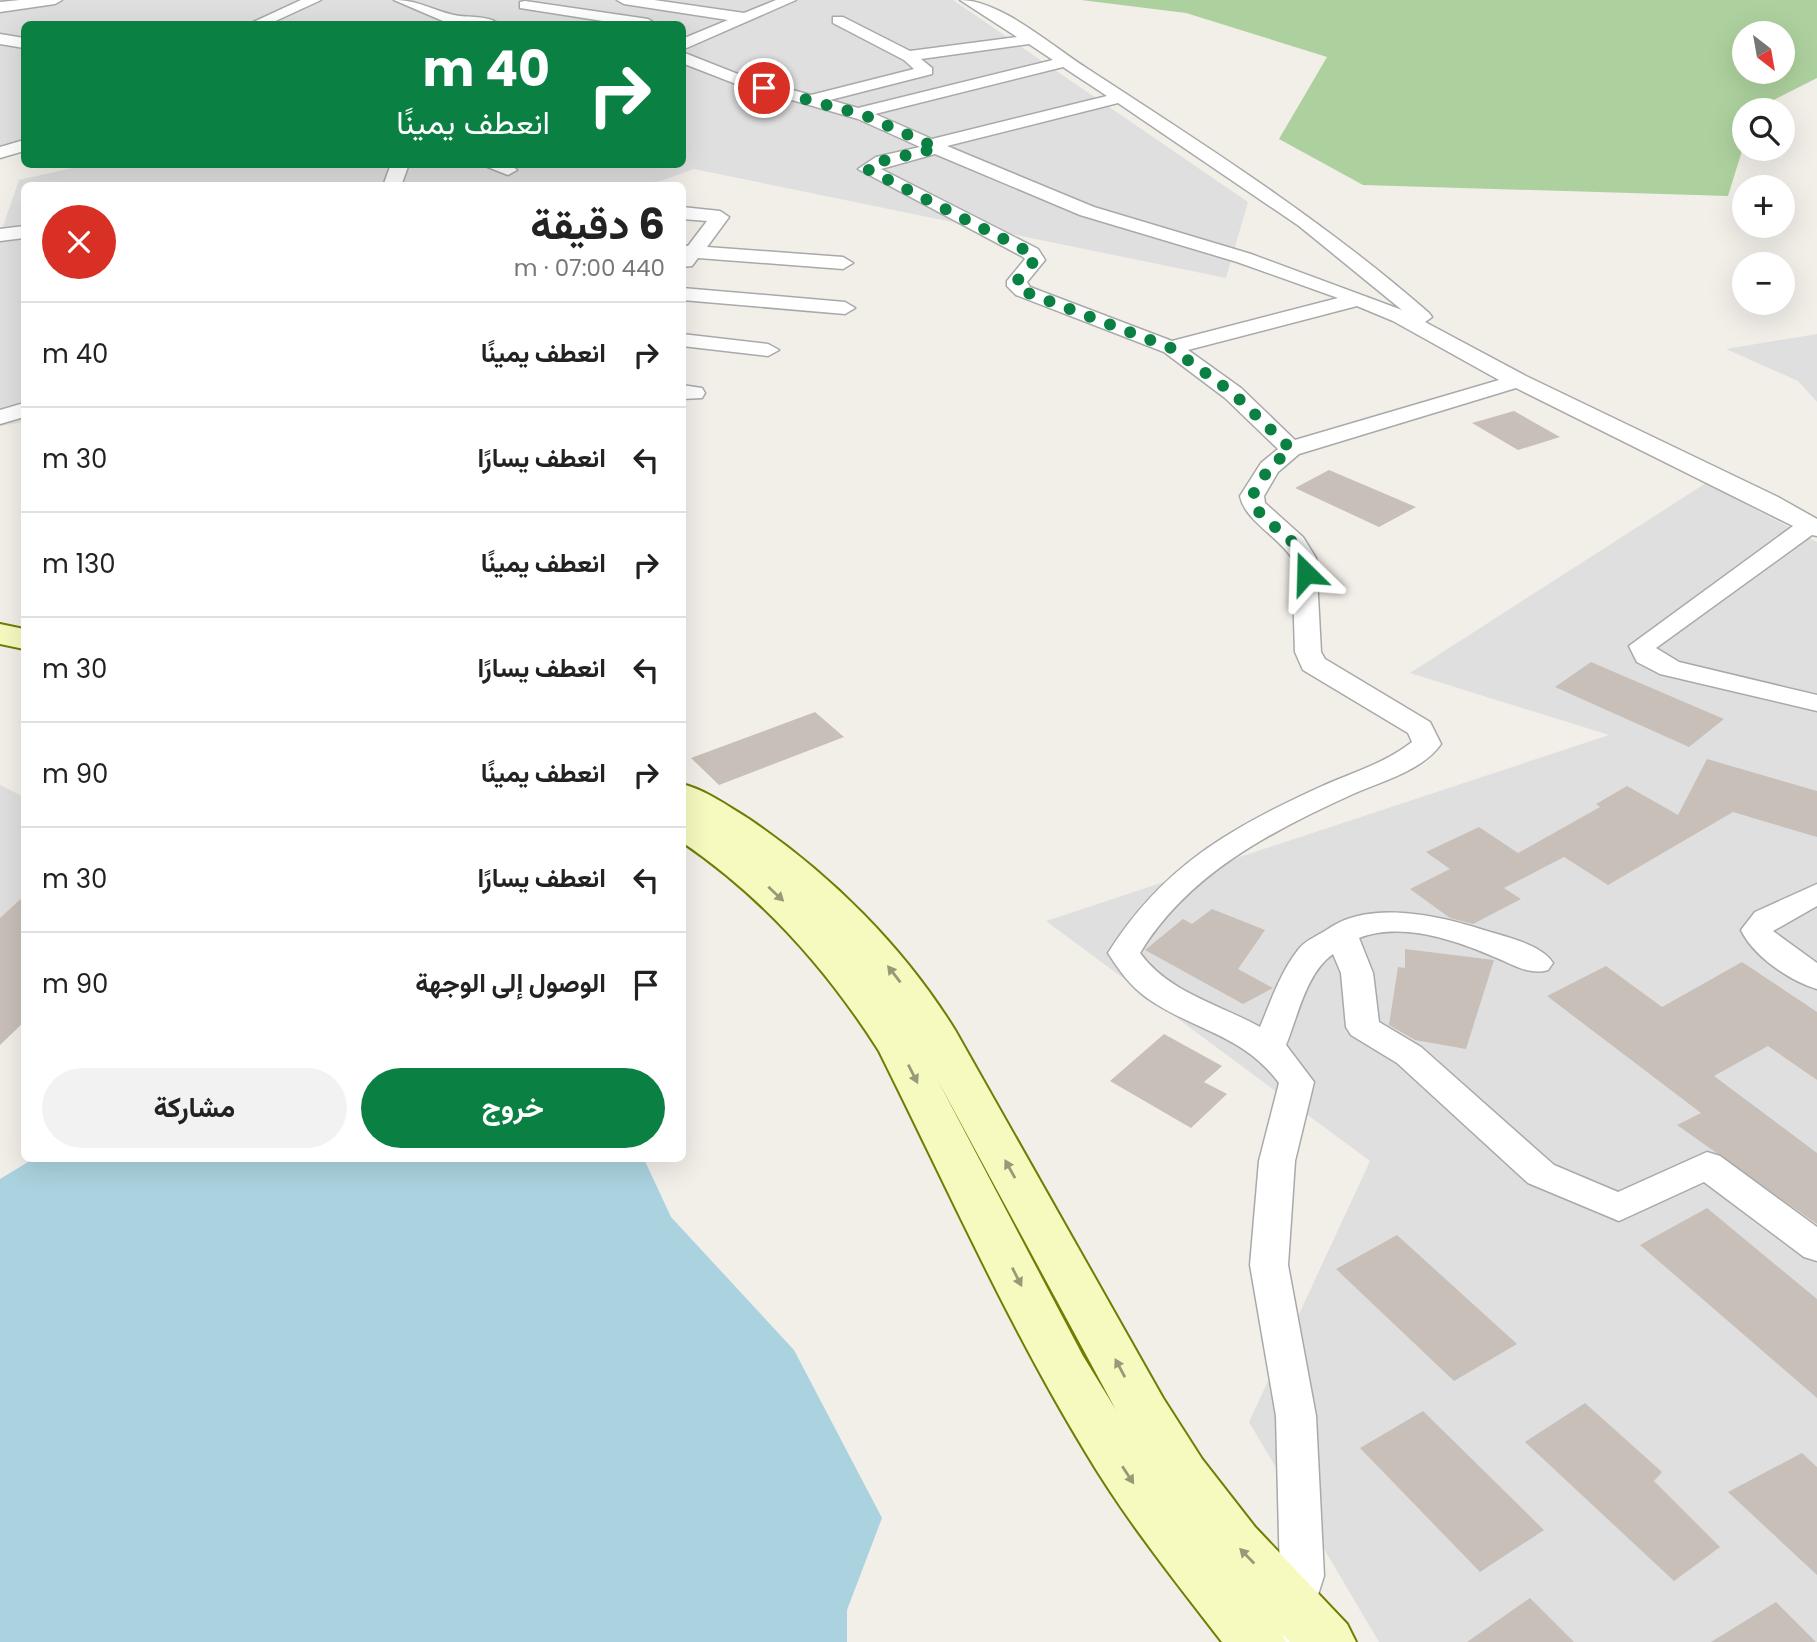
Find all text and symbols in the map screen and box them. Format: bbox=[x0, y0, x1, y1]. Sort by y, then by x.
north arrow bbox=[1732, 21, 1796, 84]
map controls bbox=[1732, 21, 1795, 315]
text: 40 m bbox=[423, 35, 550, 103]
icon: right bbox=[574, 49, 665, 140]
pin bbox=[734, 58, 794, 118]
icon: arrive bbox=[745, 69, 783, 107]
button: search bbox=[1732, 98, 1795, 161]
text: انعطف يمينًا bbox=[396, 100, 550, 145]
button: + bbox=[1732, 175, 1795, 238]
text: 6 دقيقة bbox=[530, 195, 665, 254]
button: close bbox=[42, 205, 116, 279]
text: 440 m · 07:00 bbox=[514, 252, 665, 284]
button: − bbox=[1732, 252, 1795, 315]
text: انعطف يمينًا bbox=[481, 335, 606, 371]
text: 40 m bbox=[42, 336, 108, 372]
icon: right bbox=[627, 336, 665, 374]
text: انعطف يسارًا bbox=[477, 440, 606, 476]
text: 30 m bbox=[42, 441, 107, 477]
icon: left bbox=[627, 441, 665, 479]
position arrow bbox=[1269, 536, 1343, 610]
text: انعطف يمينًا bbox=[481, 545, 606, 581]
text: 130 m bbox=[42, 546, 116, 582]
icon: right bbox=[627, 546, 665, 584]
text: انعطف يسارًا bbox=[477, 650, 606, 686]
text: 30 m bbox=[42, 651, 107, 687]
icon: left bbox=[627, 651, 665, 689]
text: انعطف يمينًا bbox=[481, 755, 606, 791]
text: 90 m bbox=[42, 756, 108, 792]
icon: right bbox=[627, 756, 665, 794]
text: انعطف يسارًا bbox=[477, 860, 606, 896]
text: 30 m bbox=[42, 861, 107, 897]
icon: left bbox=[627, 861, 665, 899]
one-way arrow bbox=[767, 886, 785, 902]
text: الوصول إلى الوجهة bbox=[415, 965, 606, 1001]
one-way arrow bbox=[887, 965, 902, 983]
text: 90 m bbox=[42, 966, 108, 1002]
icon: arrive bbox=[627, 966, 665, 1004]
one-way arrow bbox=[907, 1064, 918, 1084]
button: مشاركة bbox=[42, 1068, 347, 1148]
button: خروج bbox=[361, 1068, 665, 1148]
one-way arrow bbox=[1004, 1159, 1016, 1179]
one-way arrow bbox=[1011, 1267, 1022, 1287]
one-way arrow bbox=[1115, 1358, 1126, 1378]
one-way arrow bbox=[1121, 1466, 1135, 1484]
one-way arrow bbox=[1239, 1549, 1256, 1565]

